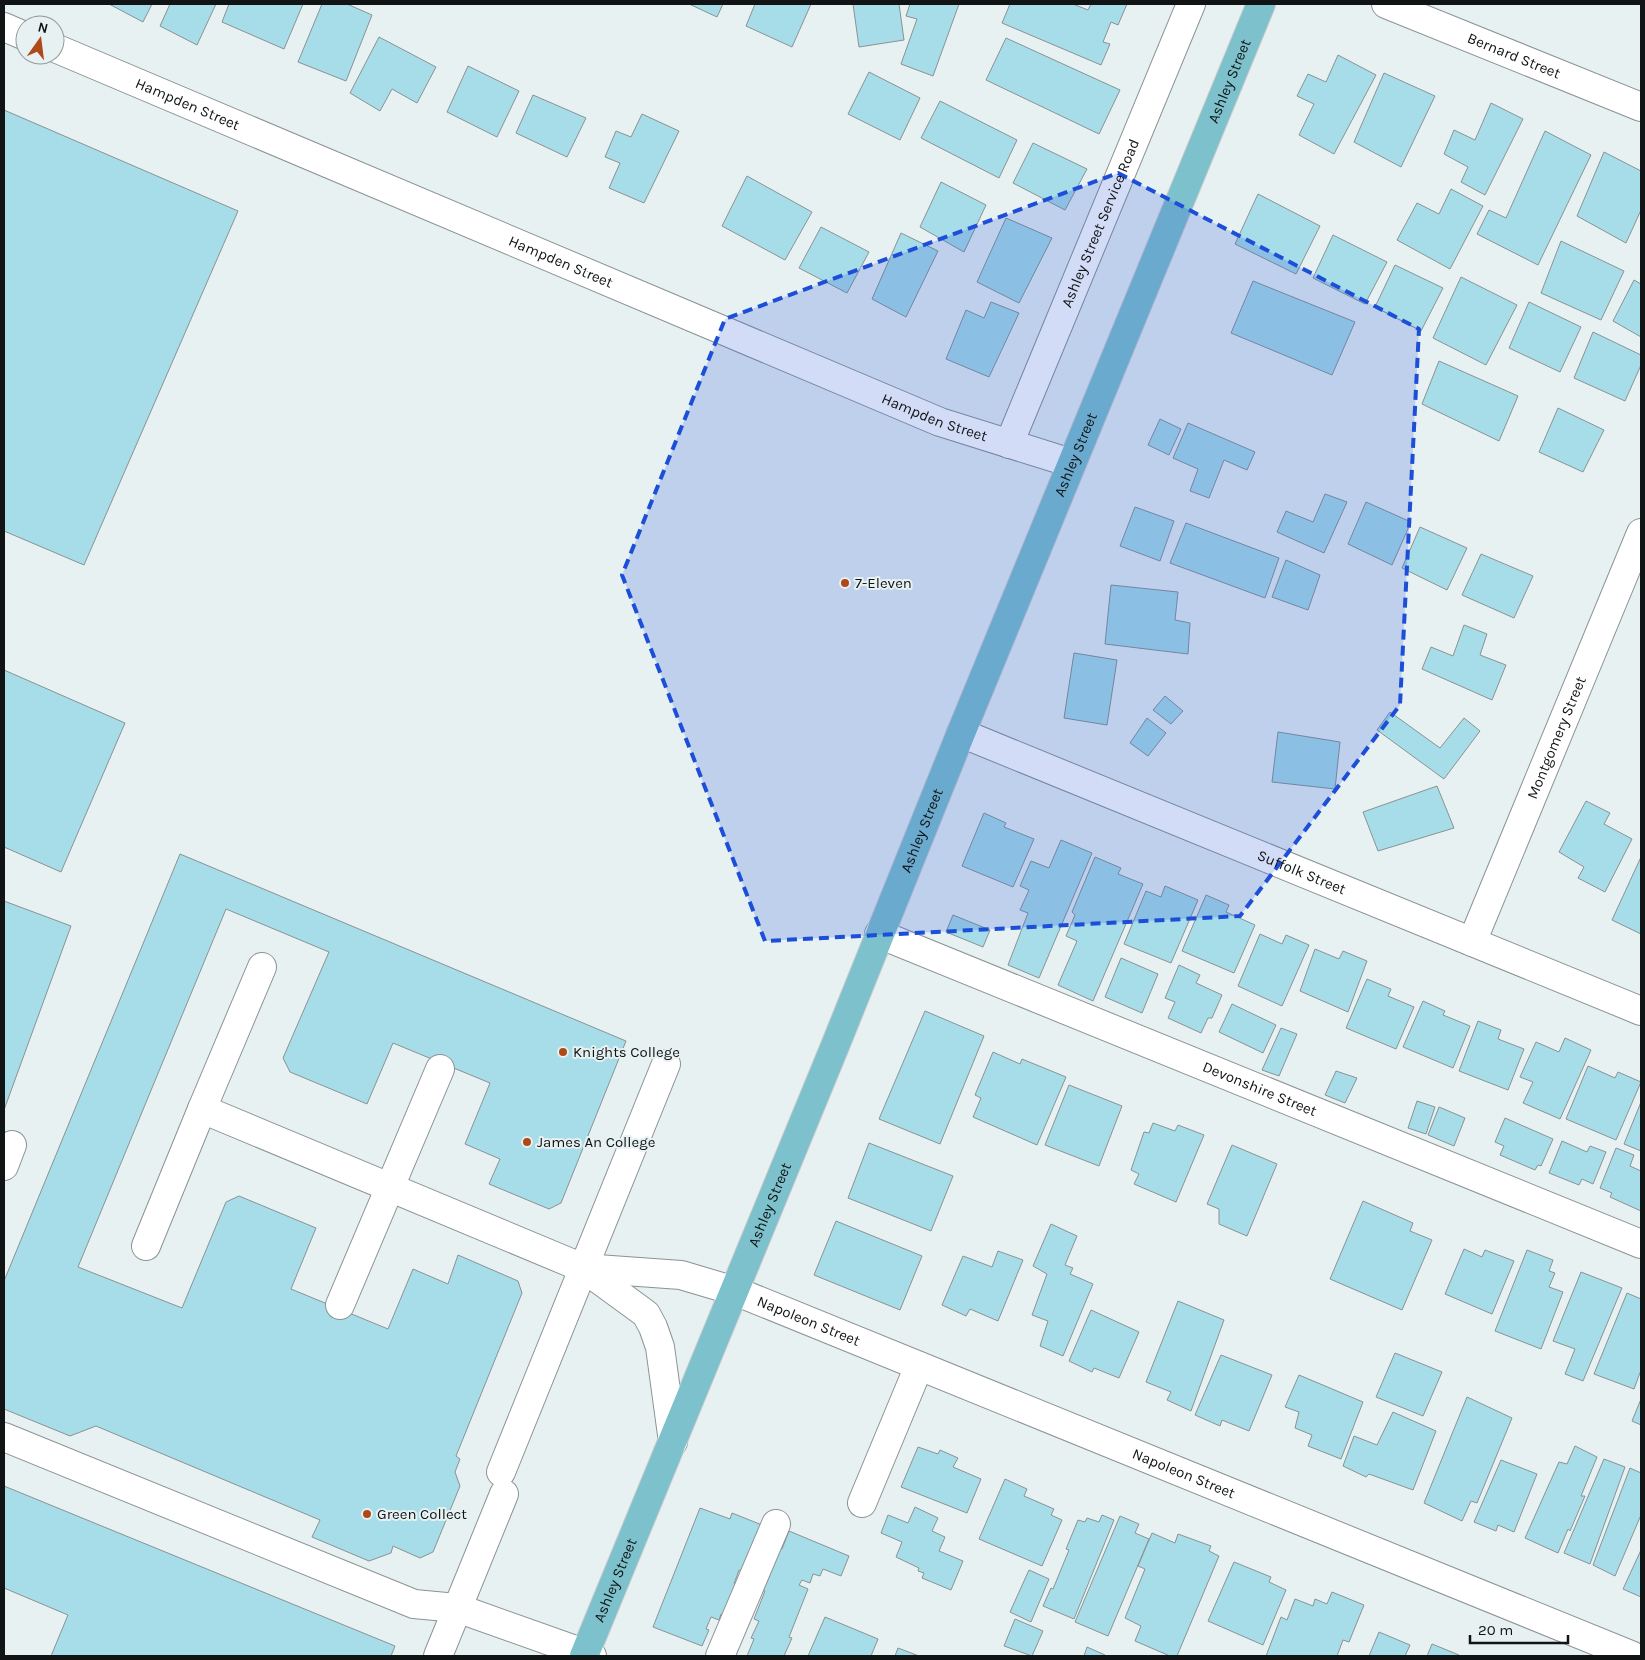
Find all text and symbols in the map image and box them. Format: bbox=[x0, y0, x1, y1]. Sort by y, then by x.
north arrow bbox=[15, 15, 65, 65]
text: N bbox=[36, 18, 50, 37]
street label: Bernard Street bbox=[1465, 29, 1564, 83]
street label: Ashley Street bbox=[1204, 36, 1255, 126]
street label: Hampden Street bbox=[133, 74, 243, 134]
street label: Ashley Street Service Road bbox=[1058, 136, 1143, 310]
street label: Hampden Street bbox=[506, 232, 616, 292]
street label: Hampden Street bbox=[879, 389, 990, 445]
street label: Ashley Street bbox=[1050, 410, 1101, 499]
place label: 7-Eleven bbox=[855, 574, 912, 592]
marker: 7-Eleven bbox=[839, 577, 851, 589]
street label: Montgomery Street bbox=[1523, 673, 1590, 802]
street label: Ashley Street bbox=[897, 785, 947, 875]
street label: Suffolk Street bbox=[1255, 846, 1349, 899]
place label: Knights College bbox=[573, 1043, 680, 1061]
marker: Knights College bbox=[557, 1046, 569, 1058]
street label: Devonshire Street bbox=[1200, 1058, 1320, 1120]
place label: James An College bbox=[537, 1133, 655, 1151]
marker: James An College bbox=[521, 1136, 533, 1148]
street label: Ashley Street bbox=[744, 1160, 795, 1249]
street label: Napoleon Street bbox=[754, 1292, 863, 1350]
street label: Napoleon Street bbox=[1130, 1444, 1238, 1502]
place label: Green Collect bbox=[377, 1505, 467, 1523]
marker: Green Collect bbox=[361, 1508, 373, 1520]
street label: Ashley Street bbox=[590, 1535, 641, 1625]
scale bar bbox=[1470, 1612, 1568, 1644]
text: 20 m bbox=[1478, 1621, 1513, 1639]

